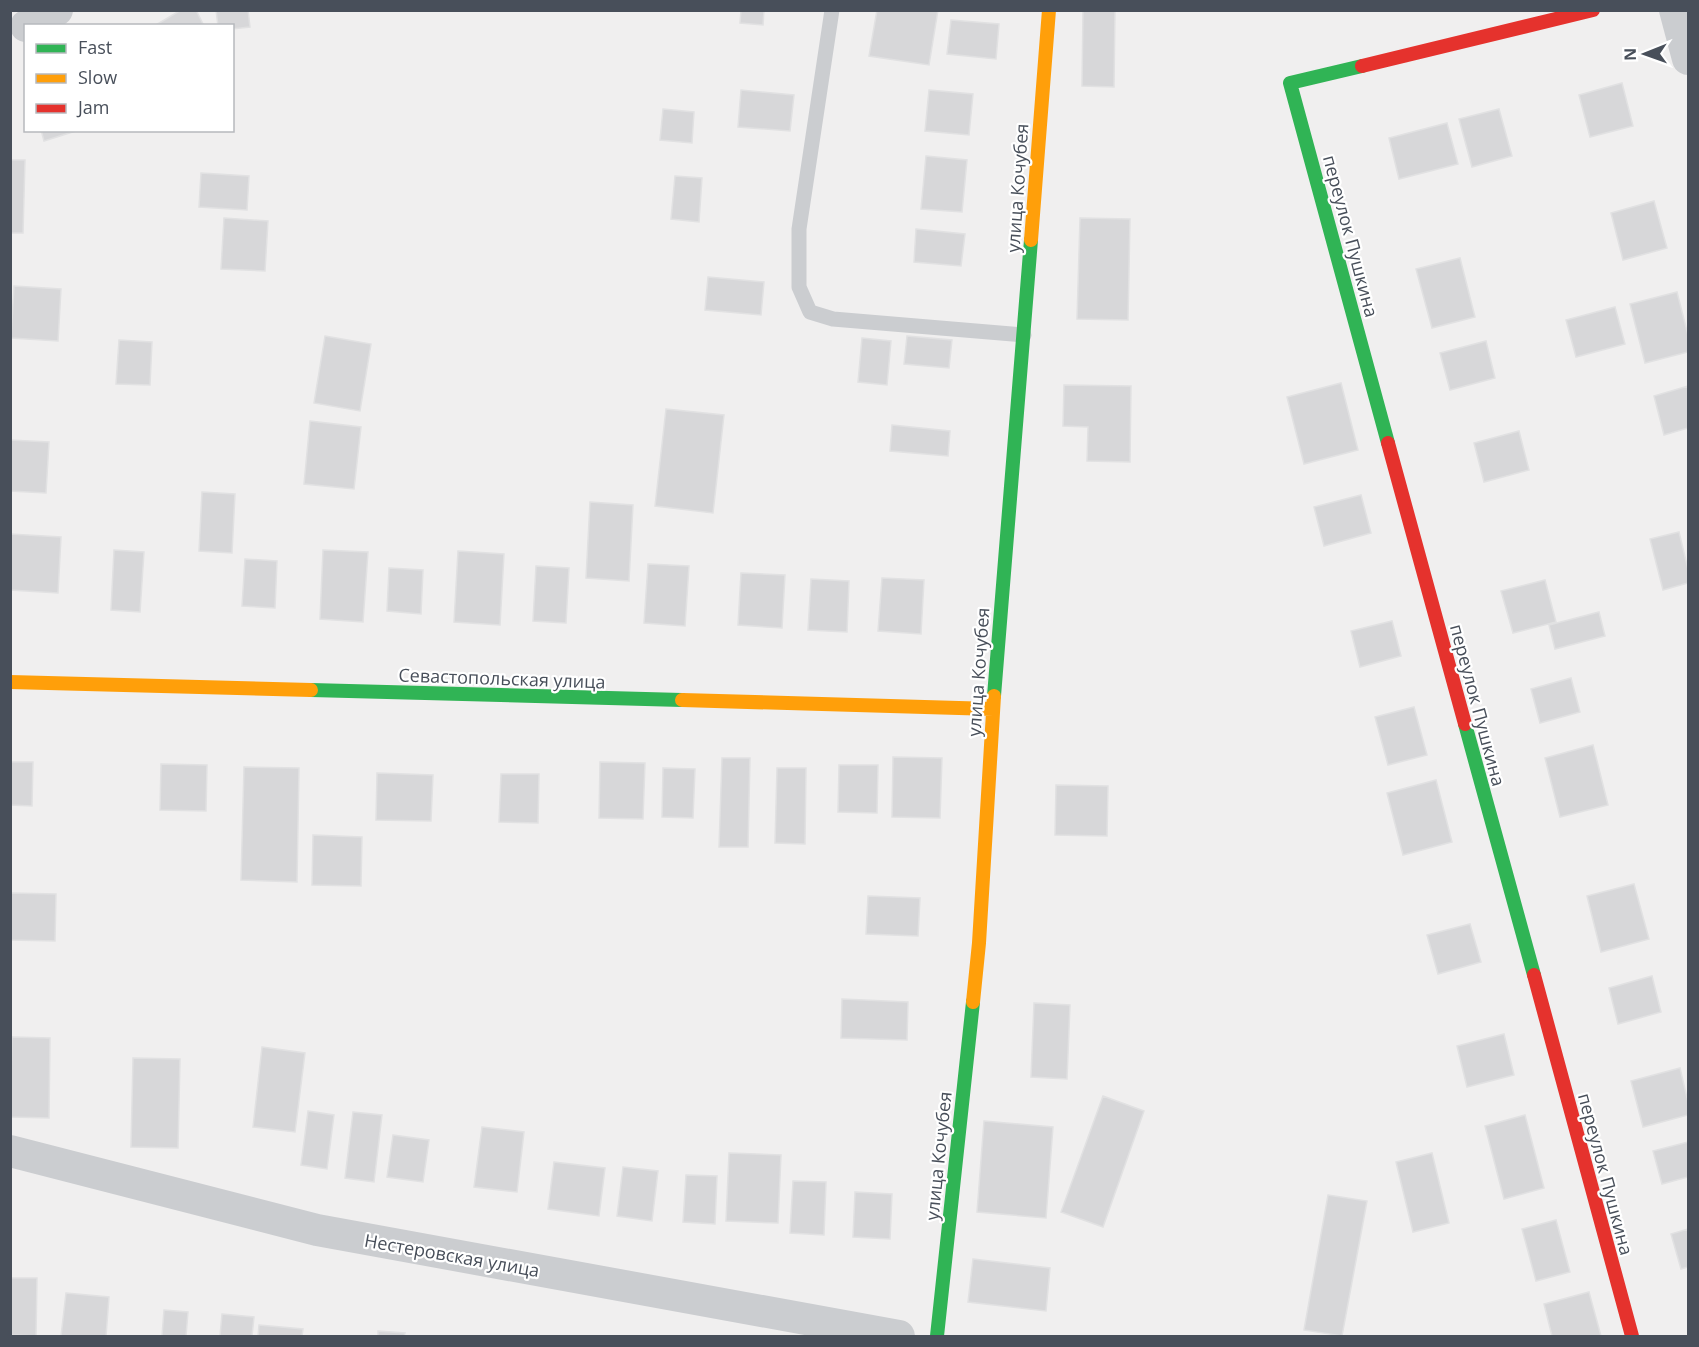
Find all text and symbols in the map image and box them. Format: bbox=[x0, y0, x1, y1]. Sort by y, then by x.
legend bbox=[24, 24, 234, 132]
north arrow bbox=[1615, 24, 1675, 84]
text: Fast bbox=[78, 35, 112, 59]
text: N bbox=[1619, 48, 1641, 61]
text: Slow bbox=[78, 65, 117, 89]
text: Jam bbox=[76, 95, 110, 119]
street label: улица Кочубея bbox=[1001, 123, 1033, 253]
street label: переулок Пушкина bbox=[1318, 152, 1384, 320]
street label: улица Кочубея bbox=[962, 607, 994, 737]
street label: переулок Пушкина bbox=[1445, 621, 1511, 789]
street label: Севастопольская улица bbox=[398, 662, 606, 694]
street label: улица Кочубея bbox=[919, 1090, 957, 1222]
street label: переулок Пушкина bbox=[1573, 1090, 1639, 1258]
street label: Нестеровская улица bbox=[363, 1228, 541, 1282]

